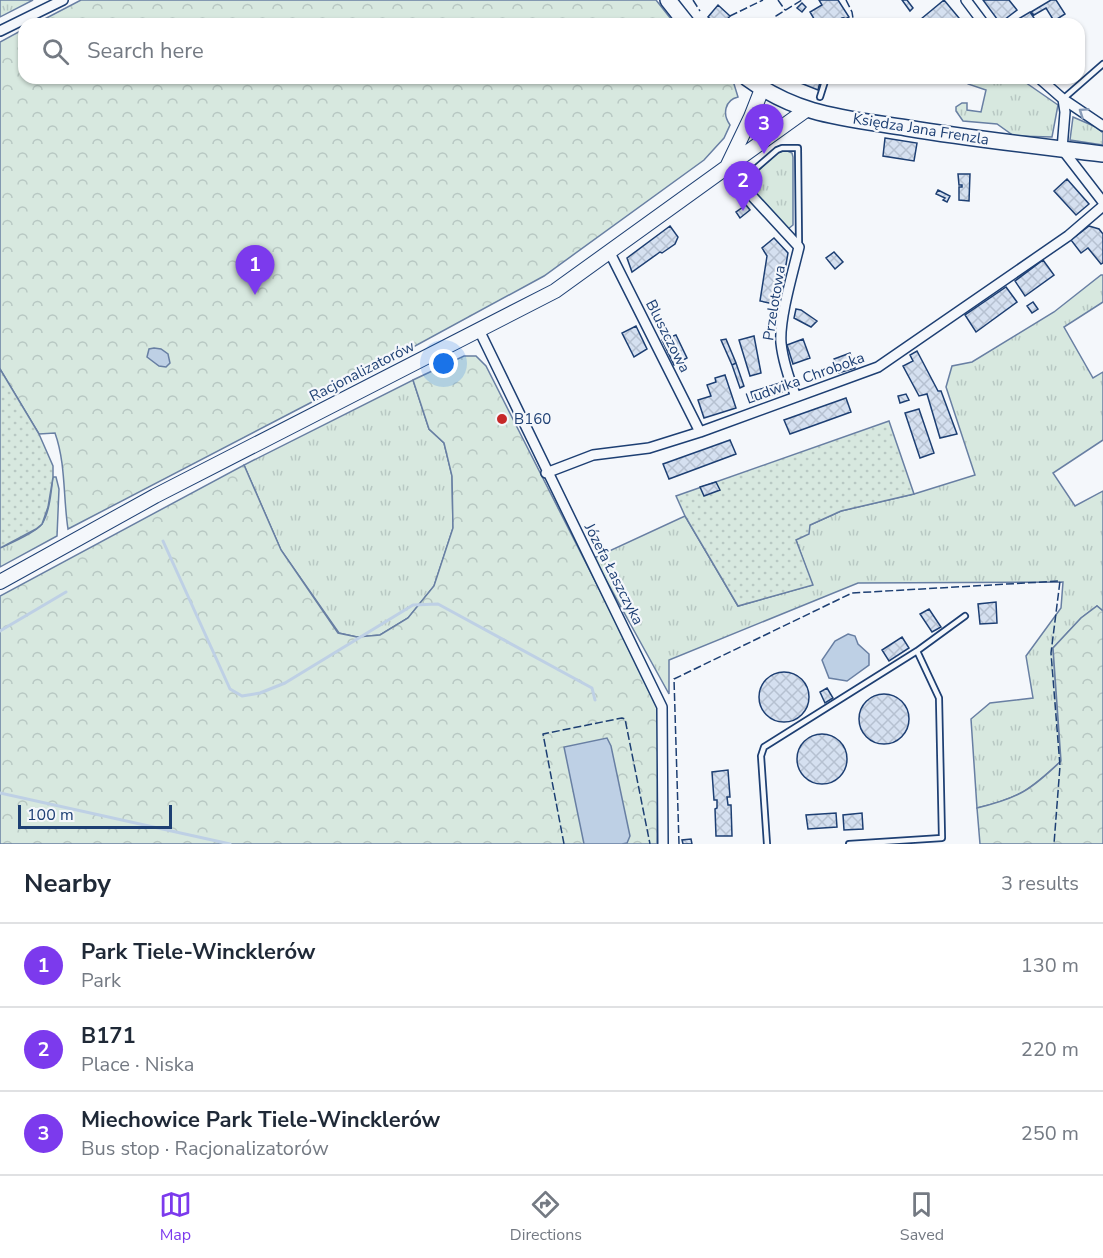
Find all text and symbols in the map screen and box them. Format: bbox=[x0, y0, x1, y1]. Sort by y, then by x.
search box bbox=[18, 18, 1085, 84]
icon: search bbox=[39, 35, 72, 68]
text: Search here bbox=[87, 36, 204, 66]
pin: 3 bbox=[744, 104, 783, 154]
street label: Księdza Jana Frenzla bbox=[851, 108, 991, 150]
one-way arrow bbox=[1079, 108, 1090, 119]
pin: 2 bbox=[724, 162, 762, 211]
pin: 1 bbox=[236, 246, 274, 295]
street label: Przelotowa bbox=[758, 264, 790, 342]
street label: Bluszczowa bbox=[641, 296, 695, 376]
street label: Racjonalizatorów bbox=[306, 336, 418, 406]
street label: Ludwika Chroboka bbox=[743, 347, 867, 409]
your location bbox=[429, 349, 458, 378]
place label: B160 bbox=[514, 409, 551, 429]
marker: B160 bbox=[495, 412, 509, 426]
street label: Józefa Łaszczyka bbox=[579, 519, 648, 628]
scale bar bbox=[18, 802, 172, 830]
text: 100 m bbox=[27, 804, 74, 826]
text: Nearby bbox=[24, 866, 111, 901]
text: 3 results bbox=[1001, 870, 1079, 897]
text: Park Tiele-Wincklerów bbox=[81, 937, 316, 967]
text: 1 bbox=[38, 952, 50, 979]
text: 130 m bbox=[1021, 952, 1079, 979]
text: Park bbox=[81, 967, 121, 994]
text: B171 bbox=[81, 1021, 136, 1051]
text: 2 bbox=[38, 1036, 50, 1063]
text: 220 m bbox=[1021, 1036, 1079, 1063]
text: Place · Niska bbox=[81, 1051, 194, 1078]
text: Miechowice Park Tiele-Wincklerów bbox=[81, 1105, 440, 1135]
text: 3 bbox=[38, 1120, 50, 1147]
text: 250 m bbox=[1021, 1120, 1079, 1147]
text: Bus stop · Racjonalizatorów bbox=[81, 1135, 329, 1162]
tab: Map bbox=[159, 1188, 192, 1246]
tab: Directions bbox=[510, 1188, 582, 1246]
tab: Saved bbox=[900, 1188, 944, 1246]

